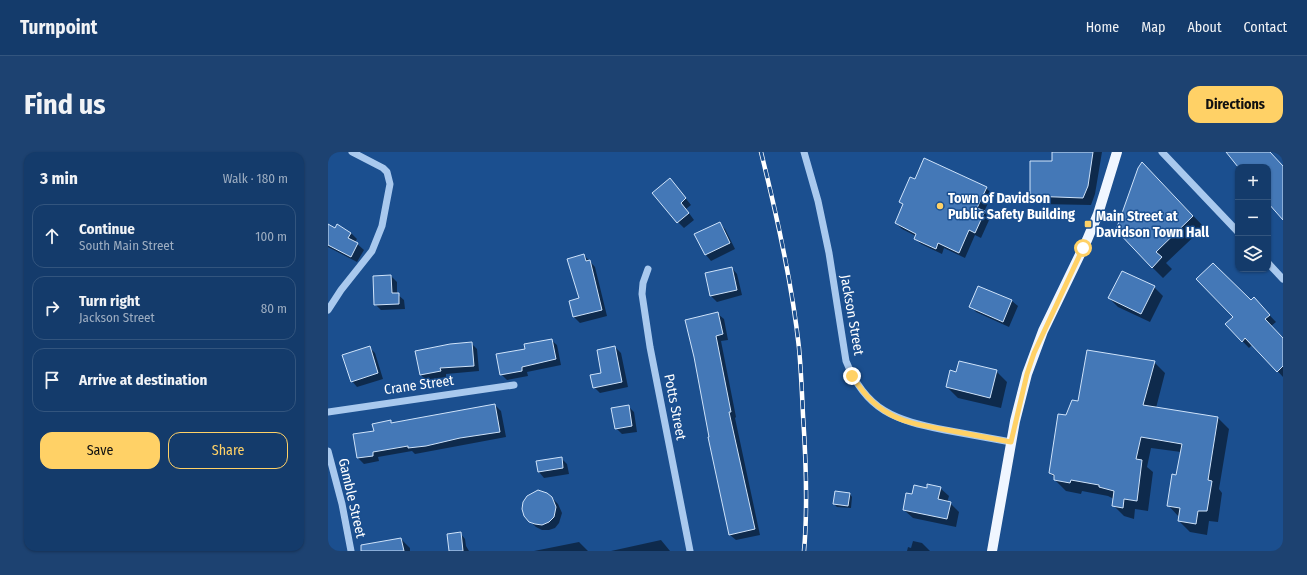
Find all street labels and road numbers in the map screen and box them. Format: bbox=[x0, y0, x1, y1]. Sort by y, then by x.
street label: Jackson Street bbox=[837, 273, 868, 357]
street label: Crane Street bbox=[383, 372, 455, 398]
street label: Potts Street bbox=[660, 372, 690, 442]
street label: Gamble Street bbox=[335, 456, 370, 540]

